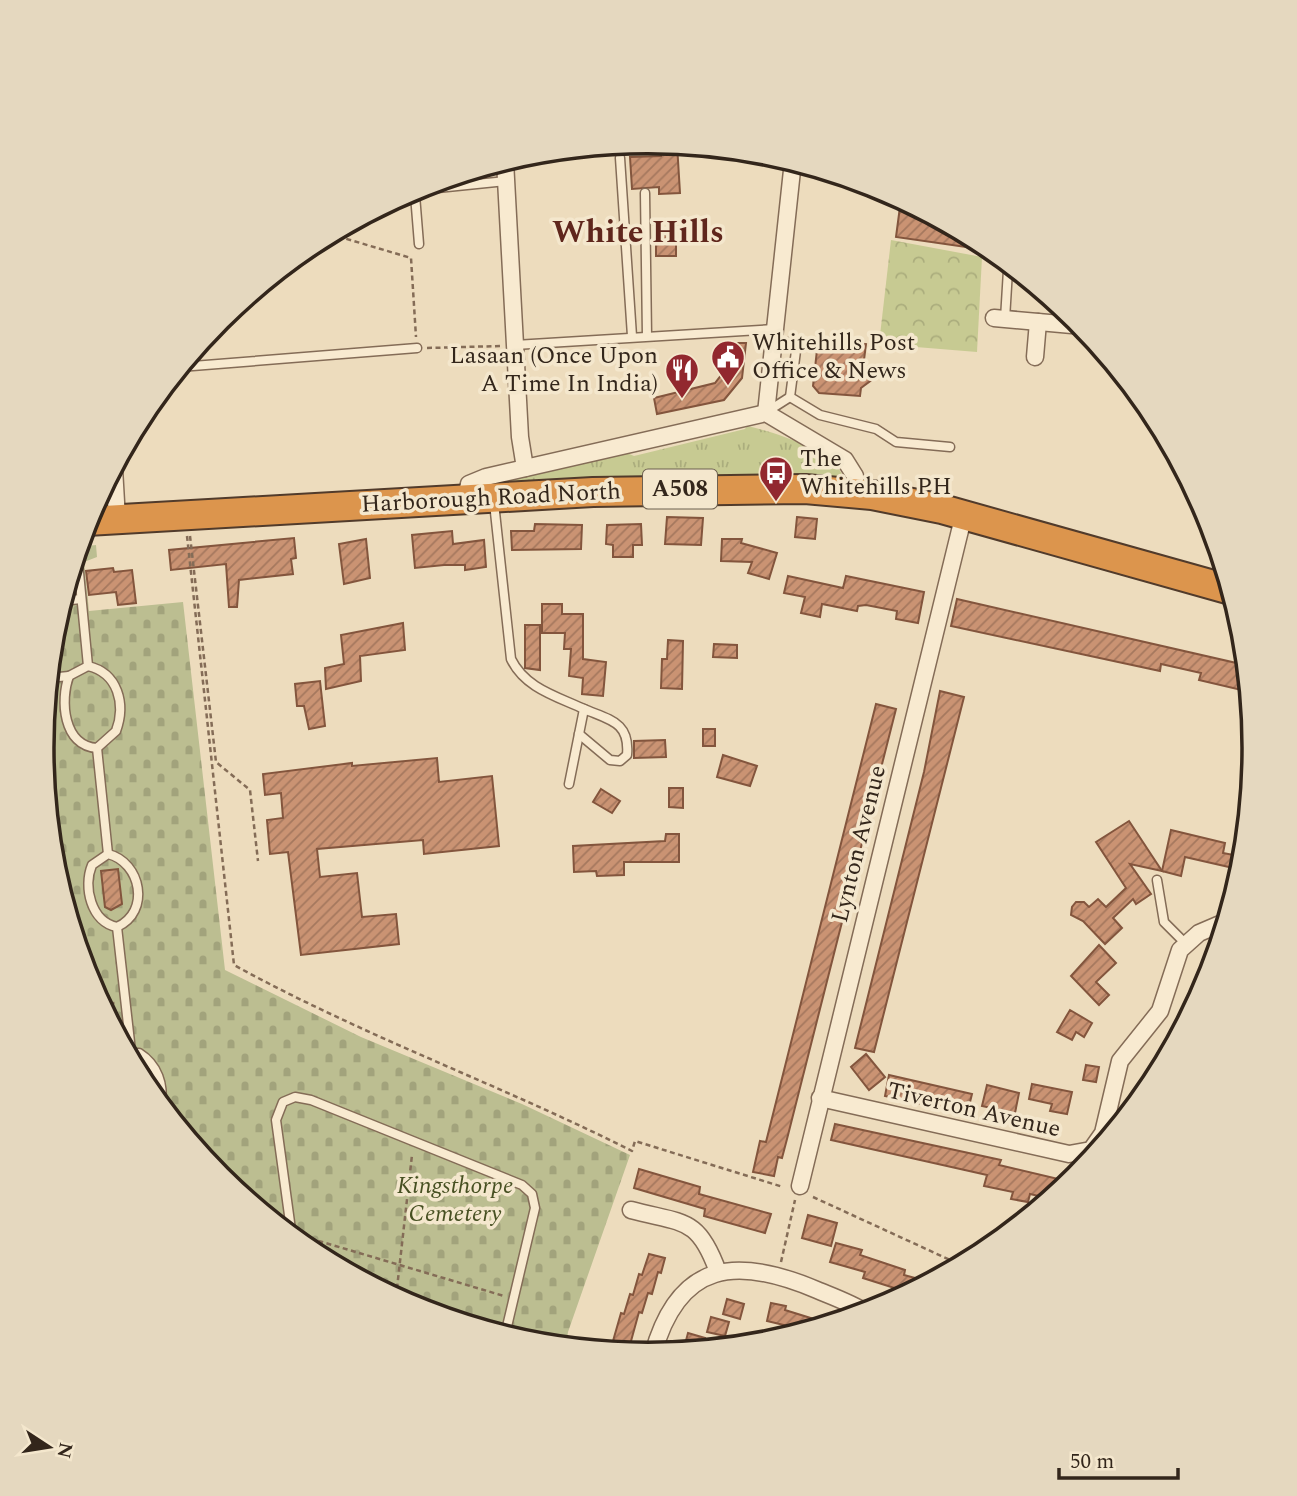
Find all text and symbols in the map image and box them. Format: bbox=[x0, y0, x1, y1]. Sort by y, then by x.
district label: White Hills bbox=[552, 208, 724, 257]
place label: Whitehills Post Office & News bbox=[752, 325, 915, 389]
place label: Lasaan (Once Upon A Time In India) bbox=[449, 338, 658, 402]
public building icon: Whitehills Post Office & News bbox=[709, 338, 747, 387]
restaurant icon: Lasaan (Once Upon A Time In India) bbox=[663, 351, 701, 400]
place label: The Whitehills PH bbox=[800, 441, 952, 505]
bus stop icon: The Whitehills PH bbox=[757, 454, 795, 503]
road number: A508 bbox=[643, 470, 717, 509]
street label: Harborough Road North bbox=[360, 473, 622, 523]
street label: Lynton Avenue bbox=[822, 761, 896, 927]
street label: Tiverton Avenue bbox=[884, 1073, 1064, 1147]
park label: Kingsthorpe Cemetery bbox=[397, 1168, 513, 1232]
north arrow bbox=[14, 1412, 84, 1482]
scale bar bbox=[1059, 1436, 1178, 1480]
text: N bbox=[48, 1440, 80, 1461]
text: 50 m bbox=[1070, 1446, 1114, 1478]

